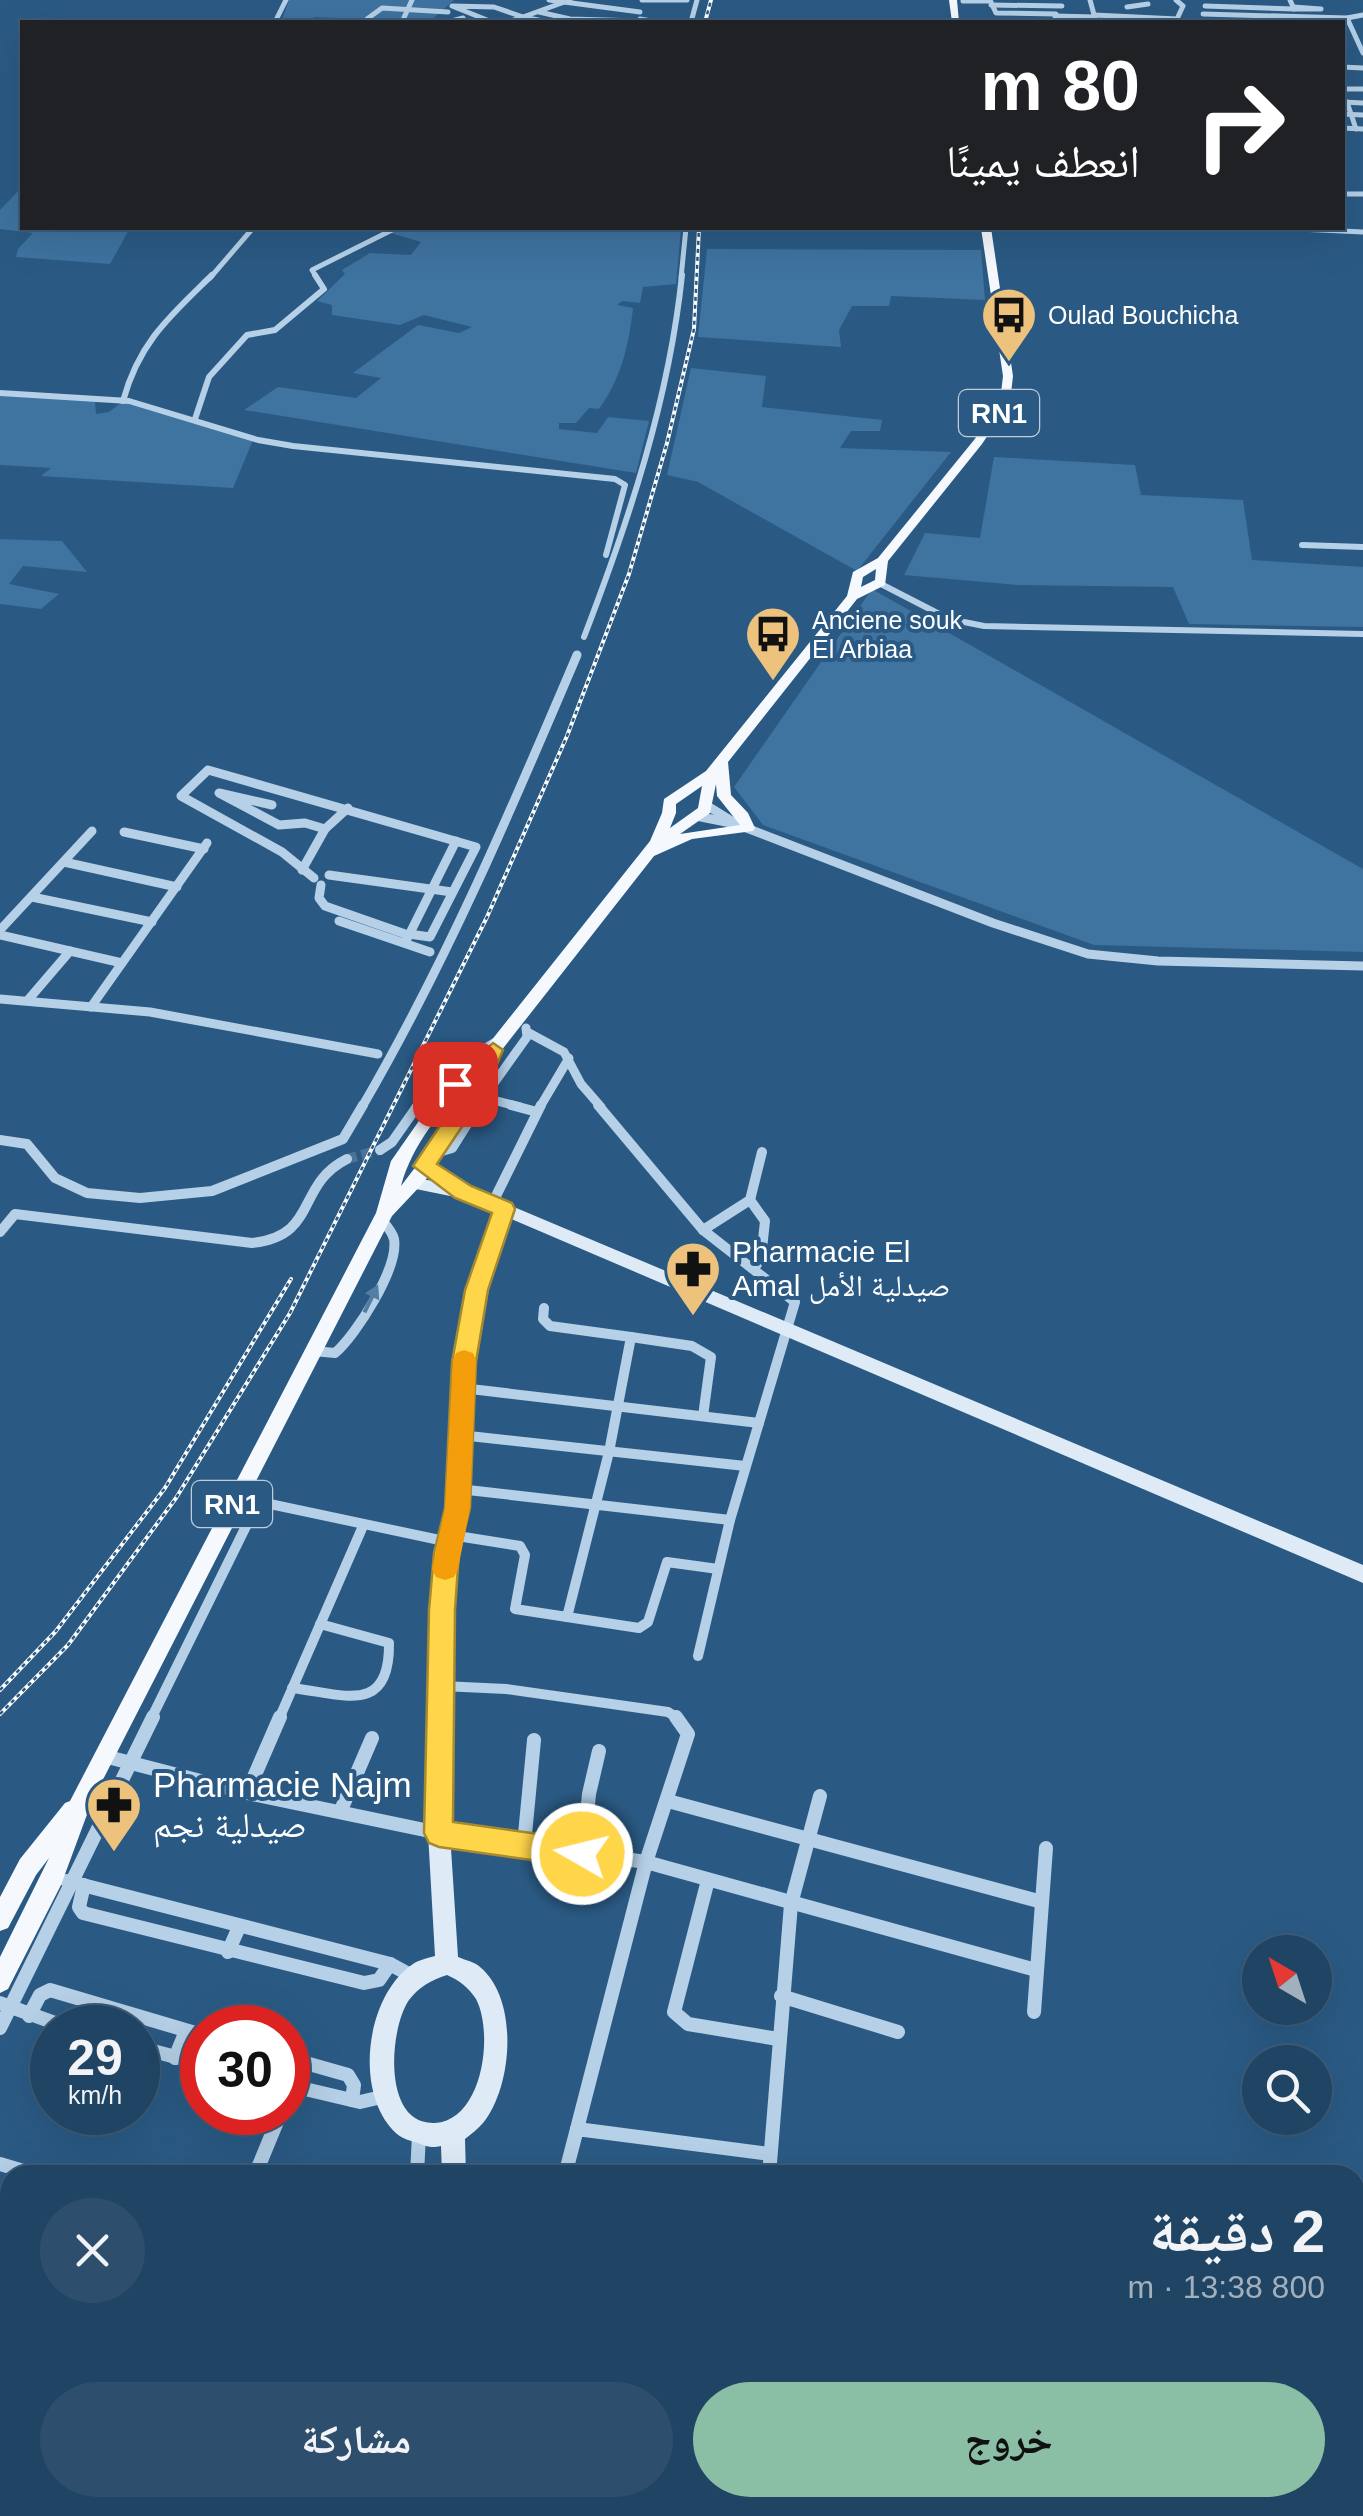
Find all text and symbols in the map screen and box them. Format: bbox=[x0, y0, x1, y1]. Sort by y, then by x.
text: 80 m bbox=[980, 47, 1140, 125]
icon: right bbox=[1175, 60, 1305, 190]
text: انعطف يمينًا bbox=[946, 136, 1140, 187]
bus stop icon: Oulad Bouchicha bbox=[979, 285, 1039, 364]
place label: Oulad Bouchicha bbox=[1048, 301, 1239, 329]
road number: RN1 bbox=[959, 390, 1039, 436]
bus stop icon: Anciene souk El Arbiaa bbox=[743, 604, 803, 683]
place label: Anciene souk El Arbiaa bbox=[812, 606, 963, 663]
pin bbox=[413, 1042, 498, 1127]
icon: arrive bbox=[428, 1057, 483, 1112]
place label: Pharmacie El Amal صيدلية الأمل bbox=[732, 1235, 950, 1304]
pharmacy icon: Pharmacie El Amal صيدلية الأمل bbox=[663, 1239, 723, 1318]
one-way arrow bbox=[363, 1284, 380, 1313]
road number: RN1 bbox=[192, 1481, 272, 1527]
place label: Pharmacie Najm صيدلية نجم bbox=[153, 1765, 412, 1848]
pharmacy icon: Pharmacie Najm صيدلية نجم bbox=[84, 1775, 144, 1854]
position arrow bbox=[530, 1802, 634, 1906]
north arrow bbox=[1242, 1935, 1332, 2025]
map controls bbox=[1242, 1935, 1332, 2135]
speed limit sign: 30 bbox=[180, 2005, 310, 2135]
text: 29 bbox=[67, 2030, 123, 2086]
button: search bbox=[1242, 2045, 1332, 2135]
text: km/h bbox=[68, 2081, 122, 2109]
button: close bbox=[40, 2198, 145, 2303]
text: 2 دقيقة bbox=[1149, 2198, 1325, 2265]
text: 800 m · 13:38 bbox=[1128, 2269, 1325, 2305]
button: مشاركة bbox=[40, 2382, 673, 2497]
button: خروج bbox=[693, 2382, 1325, 2497]

